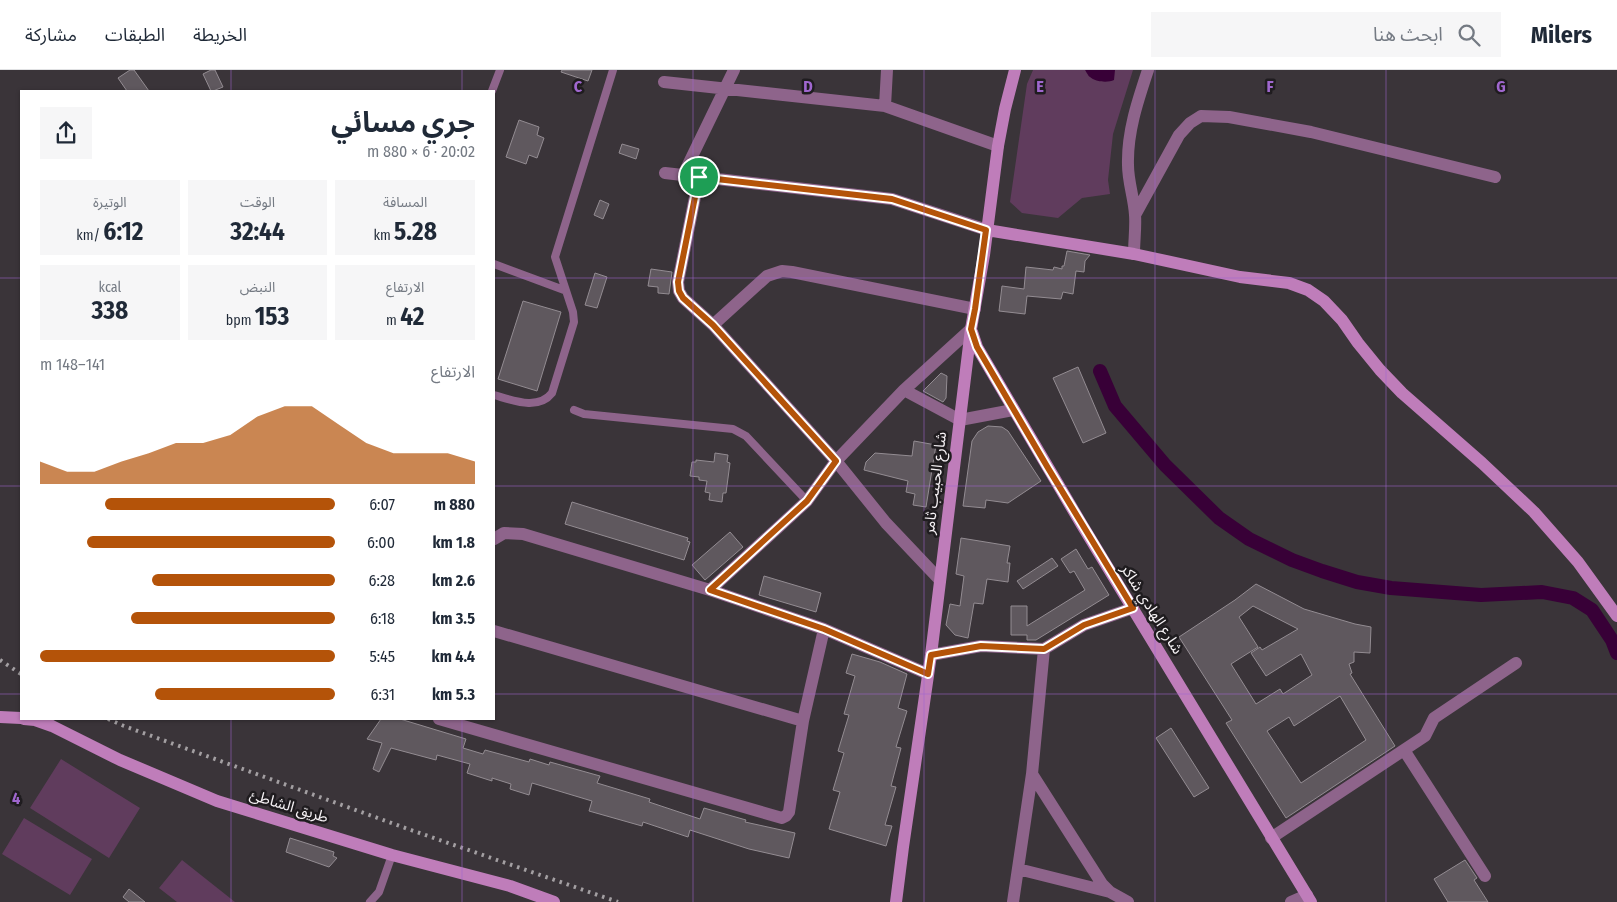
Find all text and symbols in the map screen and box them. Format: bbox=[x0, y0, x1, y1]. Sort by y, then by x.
search box bbox=[1151, 12, 1501, 57]
icon: search bbox=[1455, 21, 1483, 49]
text: Milers bbox=[1531, 21, 1592, 49]
text: ابحث هنا bbox=[1373, 23, 1443, 46]
text: مشاركة bbox=[25, 24, 77, 46]
text: الطبقات bbox=[105, 24, 165, 46]
text: الخريطة bbox=[193, 24, 247, 46]
text: C bbox=[574, 77, 583, 96]
text: D bbox=[803, 77, 813, 96]
text: E bbox=[1036, 77, 1044, 96]
text: F bbox=[1266, 77, 1274, 96]
text: G bbox=[1496, 77, 1506, 96]
text: جري مسائي bbox=[331, 106, 475, 139]
button: share bbox=[40, 107, 92, 159]
text: 20:02 · 6 × 880 m bbox=[367, 142, 475, 161]
pin bbox=[678, 156, 720, 198]
icon: arrive bbox=[685, 163, 713, 191]
text: الوتيرة bbox=[93, 194, 127, 211]
text: الوقت bbox=[240, 194, 275, 211]
text: المسافة bbox=[383, 194, 427, 211]
text: 6:12 bbox=[103, 217, 143, 247]
text: 32:44 bbox=[230, 217, 285, 247]
text: 5.28 bbox=[394, 217, 437, 247]
text: /km bbox=[76, 227, 103, 244]
text: km bbox=[373, 227, 394, 244]
text: kcal bbox=[99, 279, 121, 296]
text: النبض bbox=[240, 279, 275, 296]
text: الارتفاع bbox=[386, 279, 424, 296]
text: 338 bbox=[91, 296, 128, 326]
text: 153 bbox=[255, 302, 289, 332]
text: 42 bbox=[400, 302, 424, 332]
text: bpm bbox=[226, 312, 255, 329]
text: m bbox=[386, 312, 400, 329]
text: 141–148 m bbox=[40, 355, 105, 374]
text: الارتفاع bbox=[431, 362, 475, 381]
street label: شارع الحبيب ثامر bbox=[920, 431, 953, 537]
text: 6:07 bbox=[369, 495, 395, 514]
text: 880 m bbox=[434, 495, 475, 514]
text: 6:00 bbox=[367, 533, 395, 552]
text: 1.8 km bbox=[432, 533, 475, 552]
street label: شارع الهادي شاكر bbox=[1114, 560, 1187, 659]
text: 6:28 bbox=[369, 571, 395, 590]
text: 2.6 km bbox=[432, 571, 475, 590]
text: 6:18 bbox=[370, 609, 395, 628]
text: 3.5 km bbox=[432, 609, 475, 628]
text: 5:45 bbox=[369, 647, 395, 666]
text: 4.4 km bbox=[432, 647, 475, 666]
text: 6:31 bbox=[370, 685, 395, 704]
text: 5.3 km bbox=[432, 685, 475, 704]
street label: طريق الشاطئ bbox=[247, 785, 331, 827]
text: 4 bbox=[12, 789, 20, 808]

